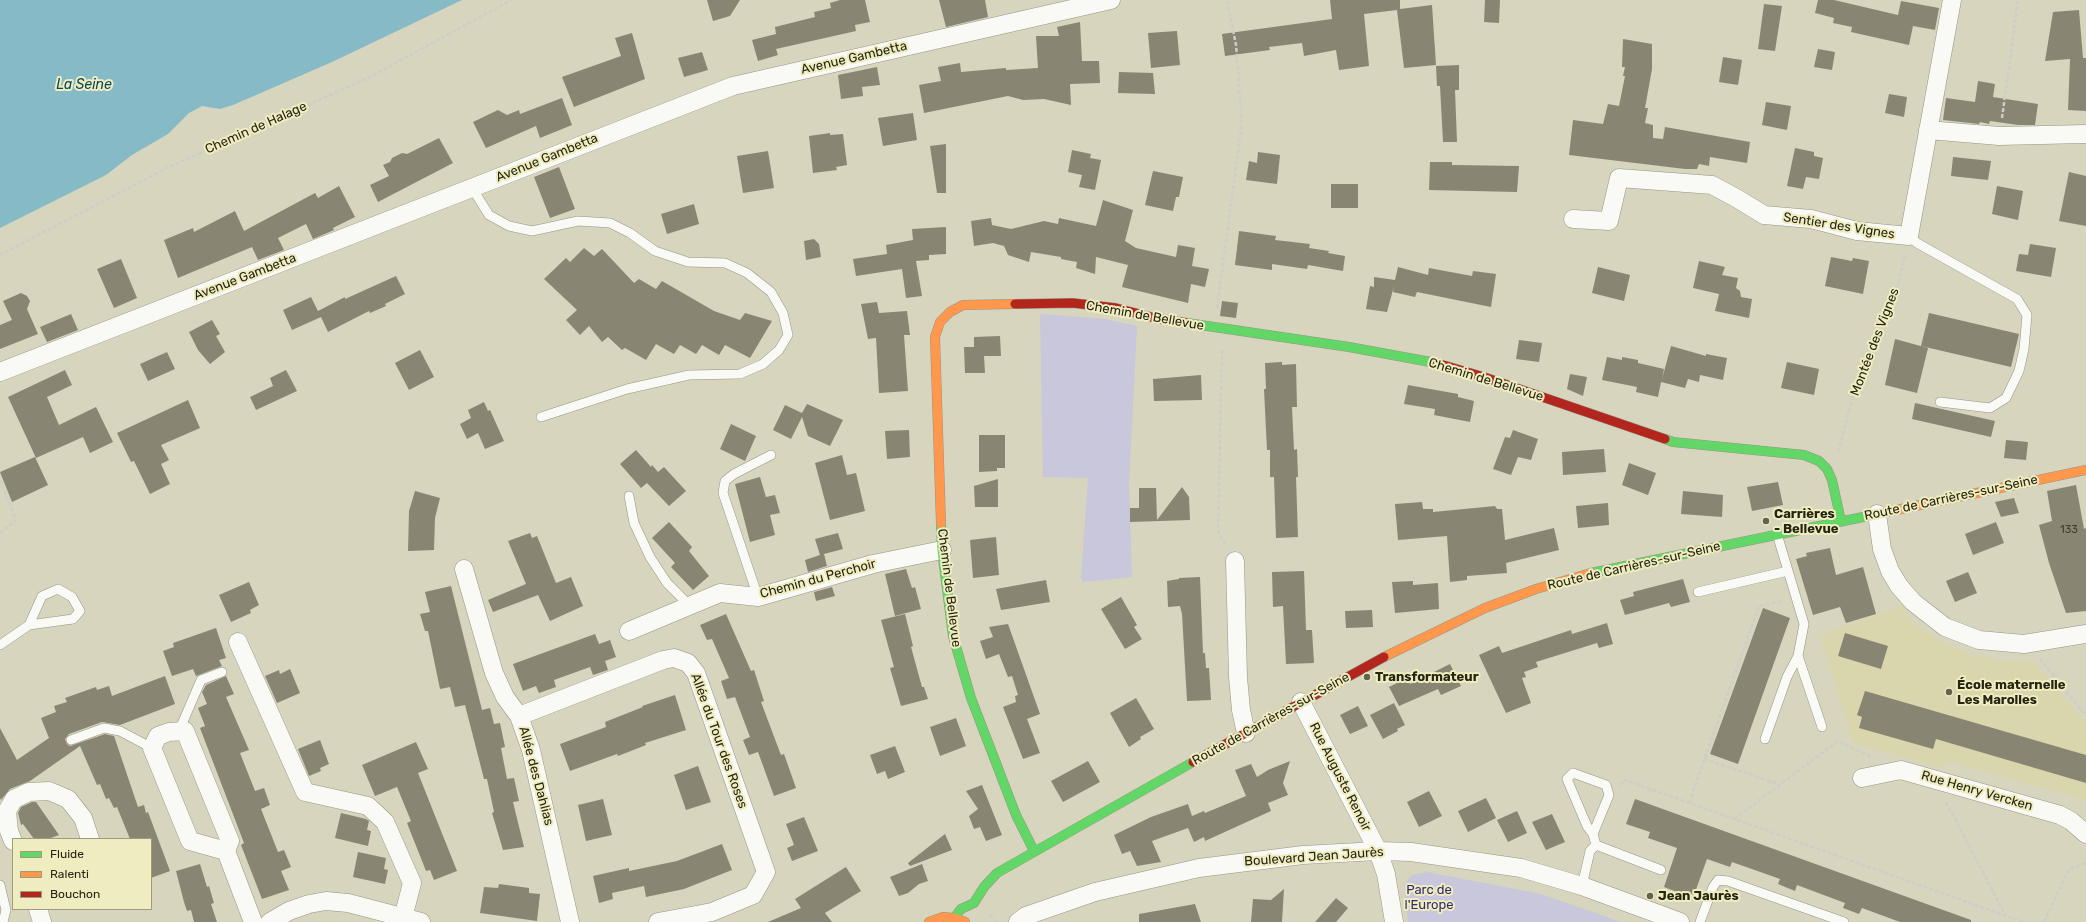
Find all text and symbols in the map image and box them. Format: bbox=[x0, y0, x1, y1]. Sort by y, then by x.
street label: Avenue Gambetta bbox=[799, 38, 909, 78]
water label: La Seine bbox=[56, 77, 112, 93]
street label: Chemin de Halage bbox=[203, 99, 309, 157]
street label: Avenue Gambetta bbox=[494, 130, 600, 186]
street label: Sentier des Vignes bbox=[1782, 209, 1896, 243]
street label: Avenue Gambetta bbox=[192, 250, 298, 304]
street label: Montée des Vignes bbox=[1847, 286, 1903, 398]
street label: Chemin de Bellevue bbox=[1085, 298, 1205, 334]
street label: Chemin de Bellevue bbox=[1427, 355, 1545, 405]
street label: Route de Carrières-sur-Seine bbox=[1863, 472, 2039, 524]
place label: Carrières - Bellevue bbox=[1774, 506, 1839, 537]
marker: Carrières - Bellevue bbox=[1761, 516, 1771, 526]
house number: 133 bbox=[2060, 523, 2078, 537]
street label: Chemin de Bellevue bbox=[934, 528, 964, 648]
street label: Route de Carrières-sur-Seine bbox=[1546, 538, 1722, 594]
street label: Chemin du Perchoir bbox=[758, 556, 878, 602]
street label: Route de Carrières-sur-Seine bbox=[1190, 669, 1352, 769]
place label: Transformateur bbox=[1375, 669, 1479, 685]
street label: Allée du Tour des Roses bbox=[687, 671, 751, 811]
marker: Transformateur bbox=[1362, 672, 1372, 682]
place label: École maternelle Les Marolles bbox=[1957, 677, 2066, 708]
marker: École maternelle Les Marolles bbox=[1944, 687, 1954, 697]
street label: Rue Auguste Renoir bbox=[1306, 720, 1374, 834]
street label: Allée des Dahlias bbox=[515, 725, 557, 827]
street label: Rue Henry Vercken bbox=[1919, 768, 2035, 814]
legend bbox=[12, 838, 152, 910]
street label: Boulevard Jean Jaurès bbox=[1244, 844, 1384, 870]
text: Fluide bbox=[50, 847, 84, 861]
text: Ralenti bbox=[50, 867, 89, 881]
park label: Parc de l'Europe bbox=[1405, 882, 1453, 913]
text: Bouchon bbox=[50, 887, 100, 901]
place label: Jean Jaurès bbox=[1658, 888, 1739, 904]
marker: Jean Jaurès bbox=[1645, 891, 1655, 901]

